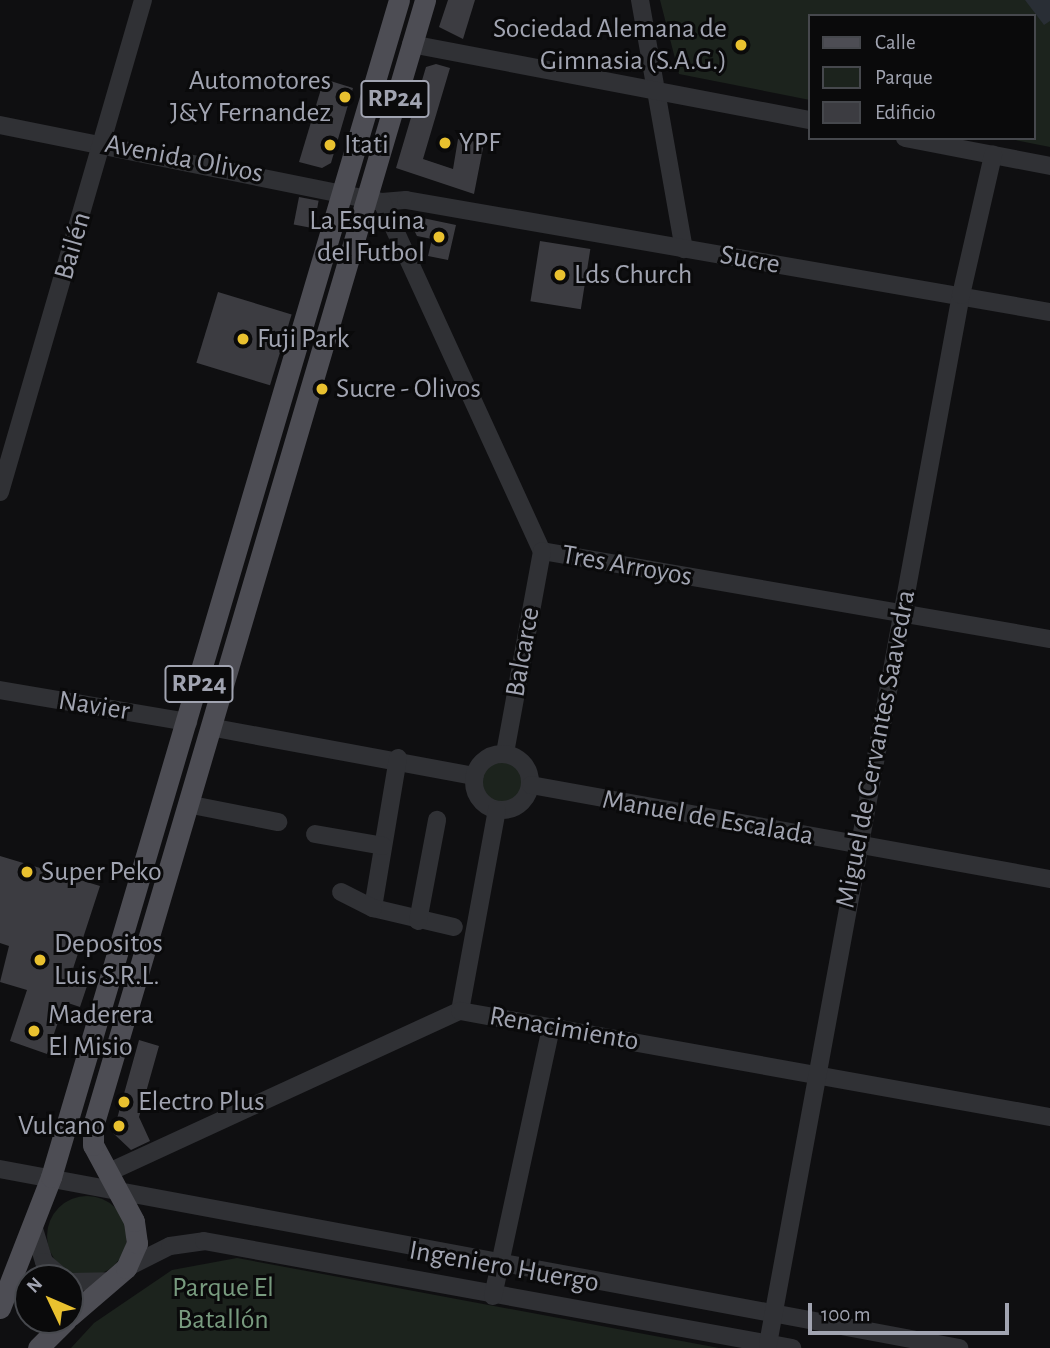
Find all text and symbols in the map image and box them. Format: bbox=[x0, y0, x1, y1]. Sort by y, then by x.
place label: Sociedad Alemana de Gimnasia (S.A.G.) bbox=[493, 12, 727, 78]
legend bbox=[808, 14, 1036, 140]
text: Calle bbox=[875, 32, 916, 53]
marker: Sociedad Alemana de Gimnasia (S.A.G.) bbox=[733, 37, 749, 53]
place label: Automotores J&Y Fernandez bbox=[170, 64, 331, 130]
text: Parque bbox=[875, 67, 933, 88]
road number: RP24 bbox=[360, 76, 430, 122]
marker: Automotores J&Y Fernandez bbox=[337, 89, 353, 105]
text: Edificio bbox=[875, 102, 936, 123]
place label: YPF bbox=[459, 126, 500, 160]
street label: Avenida Olivos bbox=[102, 127, 266, 191]
place label: Itati bbox=[344, 128, 389, 162]
marker: YPF bbox=[437, 135, 453, 151]
marker: Itati bbox=[322, 137, 338, 153]
place label: La Esquina del Futbol bbox=[309, 204, 425, 270]
street label: Bailén bbox=[47, 208, 99, 284]
marker: La Esquina del Futbol bbox=[431, 229, 447, 245]
street label: Sucre bbox=[718, 238, 782, 282]
place label: Lds Church bbox=[574, 258, 692, 292]
marker: Lds Church bbox=[552, 267, 568, 283]
place label: Fuji Park bbox=[257, 322, 349, 356]
marker: Fuji Park bbox=[235, 331, 251, 347]
place label: Sucre - Olivos bbox=[336, 372, 481, 406]
marker: Sucre - Olivos bbox=[314, 381, 330, 397]
street label: Tres Arroyos bbox=[559, 538, 695, 594]
street label: Miguel de Cervantes Saavedra bbox=[829, 587, 923, 911]
street label: Balcarce bbox=[499, 604, 547, 700]
road number: RP24 bbox=[164, 662, 234, 706]
street label: Navier bbox=[56, 684, 132, 728]
street label: Manuel de Escalada bbox=[600, 783, 816, 853]
place label: Super Peko bbox=[41, 855, 162, 889]
marker: Super Peko bbox=[19, 864, 35, 880]
place label: Depositos Luis S.R.L. bbox=[54, 927, 163, 993]
marker: Depositos Luis S.R.L. bbox=[32, 952, 48, 968]
place label: Maderera El Misio bbox=[48, 998, 154, 1064]
street label: Renacimiento bbox=[487, 999, 641, 1059]
marker: Maderera El Misio bbox=[26, 1023, 42, 1039]
place label: Electro Plus bbox=[138, 1085, 265, 1119]
marker: Electro Plus bbox=[116, 1094, 132, 1110]
place label: Vulcano bbox=[18, 1109, 105, 1143]
marker: Vulcano bbox=[111, 1118, 127, 1134]
street label: Ingeniero Huergo bbox=[406, 1234, 602, 1300]
north arrow bbox=[14, 1264, 84, 1334]
park label: Parque El Batallón bbox=[172, 1271, 274, 1337]
text: N bbox=[24, 1274, 46, 1297]
scale bar bbox=[812, 1288, 1013, 1332]
text: 100 m bbox=[821, 1304, 871, 1325]

